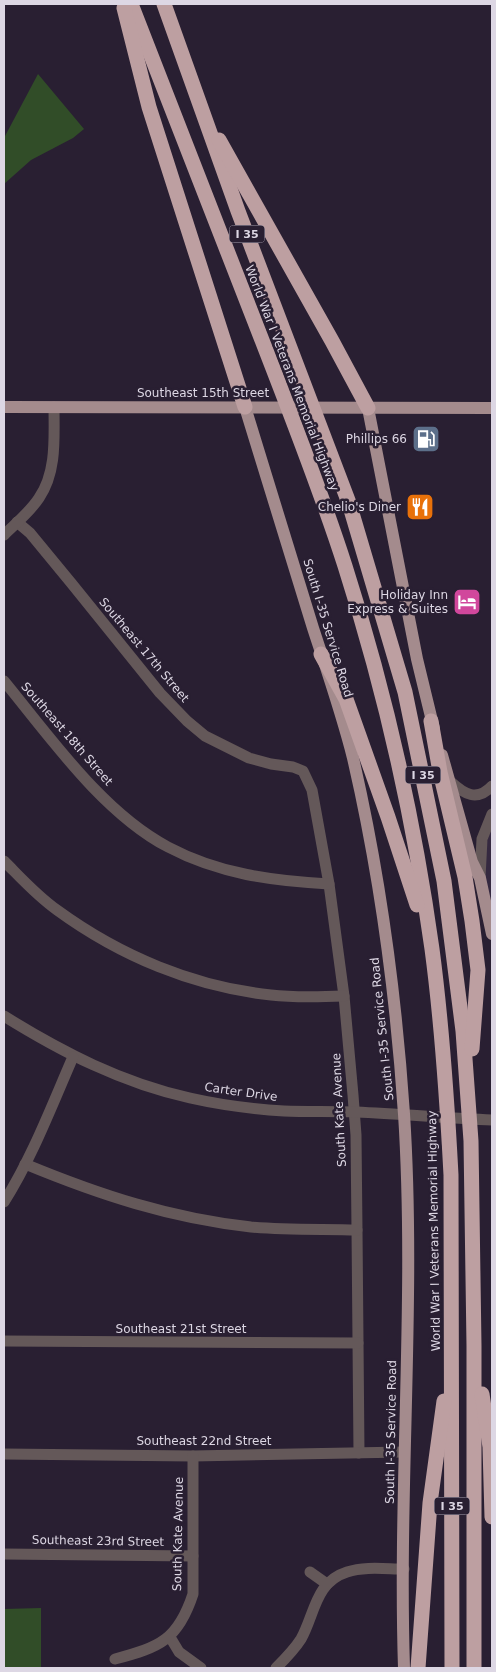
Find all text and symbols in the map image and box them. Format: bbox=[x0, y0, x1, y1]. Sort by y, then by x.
road number: I 35 bbox=[230, 225, 264, 242]
street label: World War I Veterans Memorial Highway bbox=[242, 263, 342, 493]
street label: Southeast 15th Street bbox=[137, 386, 269, 400]
fuel station icon: Phillips 66 bbox=[411, 424, 441, 454]
place label: Phillips 66 bbox=[346, 432, 407, 446]
restaurant icon: Chelio's Diner bbox=[405, 492, 435, 522]
place label: Chelio's Diner bbox=[318, 500, 401, 514]
street label: South I-35 Service Road bbox=[300, 557, 356, 699]
hotel icon: Holiday Inn Express & Suites bbox=[452, 587, 482, 617]
place label: Holiday Inn Express & Suites bbox=[347, 588, 448, 616]
street label: Southeast 17th Street bbox=[96, 595, 192, 705]
street label: Southeast 18th Street bbox=[18, 680, 116, 789]
road number: I 35 bbox=[406, 766, 440, 784]
street label: South I-35 Service Road bbox=[368, 957, 396, 1101]
street label: South Kate Avenue bbox=[329, 1053, 349, 1167]
street label: Carter Drive bbox=[204, 1080, 278, 1104]
street label: World War I Veterans Memorial Highway bbox=[425, 1110, 443, 1352]
street label: Southeast 21st Street bbox=[116, 1322, 247, 1336]
street label: South I-35 Service Road bbox=[383, 1360, 399, 1504]
street label: Southeast 22nd Street bbox=[136, 1434, 272, 1448]
street label: South Kate Avenue bbox=[170, 1477, 186, 1591]
road number: I 35 bbox=[434, 1498, 470, 1514]
street label: Southeast 23rd Street bbox=[32, 1533, 165, 1549]

